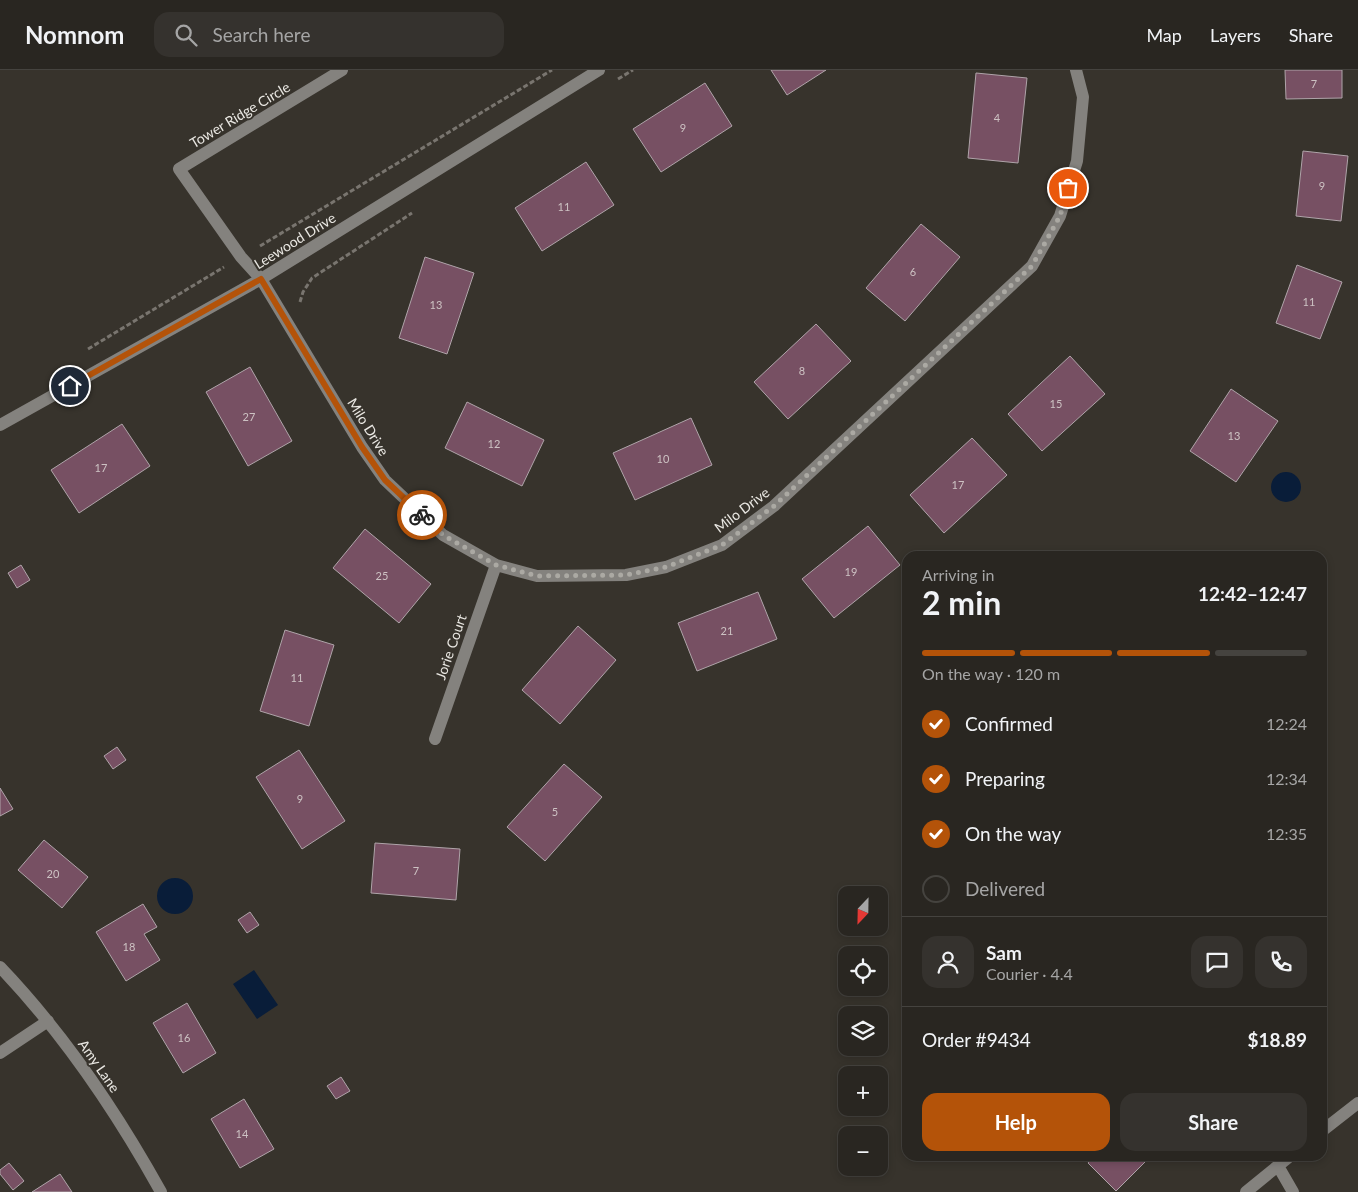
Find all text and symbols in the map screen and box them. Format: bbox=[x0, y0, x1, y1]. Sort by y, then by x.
search box bbox=[154, 12, 504, 57]
text: Nomnom bbox=[25, 20, 124, 49]
icon: search bbox=[172, 21, 200, 49]
text: Search here bbox=[212, 23, 310, 46]
text: Map bbox=[1146, 24, 1182, 46]
text: Layers bbox=[1210, 24, 1261, 46]
text: Share bbox=[1289, 24, 1333, 46]
house number: 7 bbox=[1311, 77, 1317, 90]
street label: Tower Ridge Circle bbox=[187, 78, 293, 151]
house number: 4 bbox=[994, 111, 1001, 124]
house number: 9 bbox=[680, 121, 686, 134]
pin bbox=[1047, 167, 1089, 209]
icon: bag bbox=[1054, 174, 1082, 202]
house number: 9 bbox=[1319, 179, 1325, 192]
house number: 11 bbox=[558, 200, 570, 213]
street label: Leewood Drive bbox=[251, 209, 339, 272]
house number: 6 bbox=[910, 265, 916, 278]
house number: 11 bbox=[1303, 295, 1315, 308]
house number: 13 bbox=[430, 298, 442, 311]
house number: 8 bbox=[799, 364, 805, 377]
pin bbox=[49, 365, 91, 407]
icon: home bbox=[56, 372, 84, 400]
street label: Milo Drive bbox=[344, 395, 393, 459]
house number: 15 bbox=[1050, 397, 1062, 410]
house number: 27 bbox=[243, 410, 255, 423]
house number: 13 bbox=[1228, 429, 1240, 442]
house number: 12 bbox=[488, 437, 500, 450]
house number: 10 bbox=[657, 452, 670, 465]
house number: 17 bbox=[95, 461, 107, 474]
house number: 17 bbox=[952, 478, 964, 491]
street label: Milo Drive bbox=[711, 483, 773, 536]
courier bbox=[397, 490, 447, 540]
icon: bike bbox=[408, 501, 436, 529]
house number: 19 bbox=[845, 565, 857, 578]
text: Arriving in bbox=[922, 565, 995, 584]
house number: 25 bbox=[376, 569, 388, 582]
text: 12:42–12:47 bbox=[1198, 582, 1307, 605]
text: 2 min bbox=[922, 583, 1001, 622]
street label: Jorie Court bbox=[431, 612, 470, 682]
house number: 21 bbox=[721, 624, 733, 637]
text: On the way · 120 m bbox=[922, 664, 1060, 683]
house number: 11 bbox=[291, 671, 303, 684]
icon: check bbox=[922, 710, 950, 738]
text: Confirmed bbox=[965, 712, 1053, 735]
text: 12:24 bbox=[1266, 714, 1307, 733]
icon: check bbox=[922, 765, 950, 793]
text: Preparing bbox=[965, 767, 1045, 790]
text: 12:34 bbox=[1266, 769, 1307, 788]
house number: 9 bbox=[297, 792, 303, 805]
house number: 5 bbox=[552, 805, 558, 818]
icon: check bbox=[922, 820, 950, 848]
text: On the way bbox=[965, 822, 1061, 845]
text: 12:35 bbox=[1266, 824, 1307, 843]
house number: 7 bbox=[413, 864, 419, 877]
house number: 20 bbox=[47, 867, 60, 880]
text: Delivered bbox=[965, 877, 1045, 900]
north arrow bbox=[838, 886, 888, 936]
map controls bbox=[838, 886, 888, 1176]
button: person bbox=[922, 936, 974, 988]
button: chat bbox=[1191, 936, 1243, 988]
button: phone bbox=[1255, 936, 1307, 988]
house number: 18 bbox=[123, 940, 135, 953]
text: Sam bbox=[986, 941, 1022, 964]
button: locate bbox=[838, 946, 888, 996]
text: Courier · 4.4 bbox=[986, 964, 1073, 983]
button: layers bbox=[838, 1006, 888, 1056]
text: Order #9434 bbox=[922, 1028, 1031, 1051]
text: $18.89 bbox=[1247, 1028, 1307, 1051]
house number: 16 bbox=[178, 1031, 190, 1044]
street label: Amy Lane bbox=[75, 1036, 124, 1095]
button: + bbox=[838, 1066, 888, 1116]
button: Help bbox=[922, 1093, 1110, 1151]
button: Share bbox=[1120, 1093, 1307, 1151]
button: − bbox=[838, 1126, 888, 1176]
house number: 14 bbox=[236, 1127, 249, 1140]

